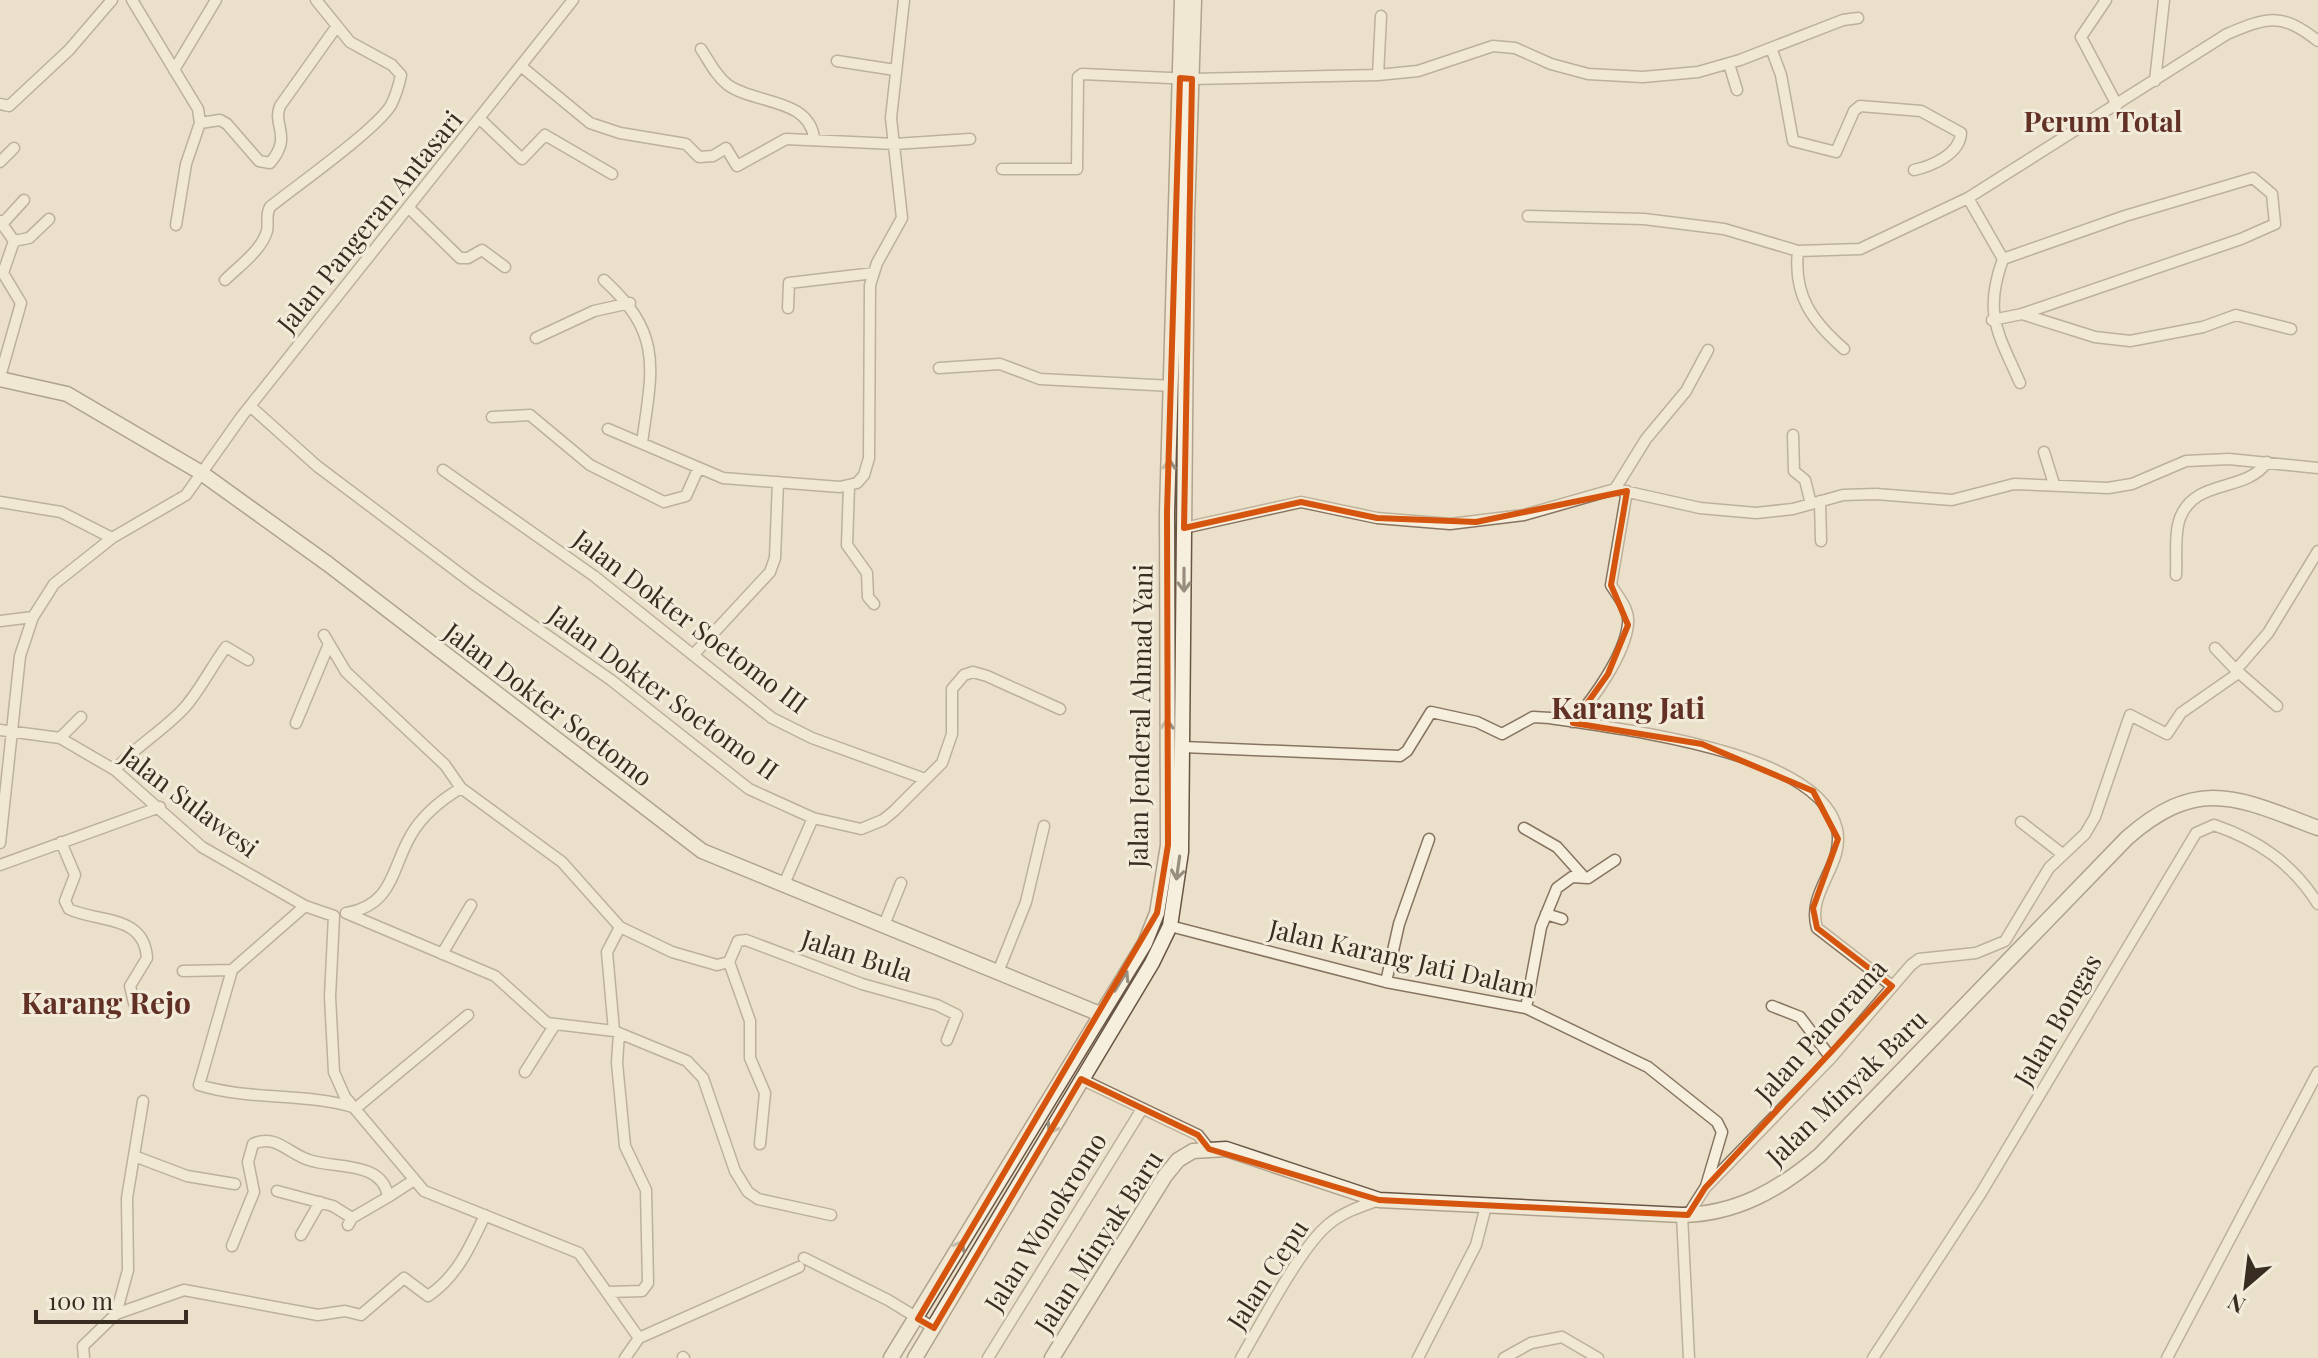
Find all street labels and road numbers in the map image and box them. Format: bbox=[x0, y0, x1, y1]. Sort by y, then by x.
street label: Jalan Pangeran Antasari bbox=[268, 102, 470, 340]
street label: Jalan Dokter Soetomo III bbox=[566, 524, 814, 720]
street label: Jalan Jenderal Ahmad Yani bbox=[1119, 563, 1160, 869]
street label: Jalan Dokter Soetomo II bbox=[437, 613, 660, 794]
street label: Jalan Dokter Soetomo bbox=[438, 616, 658, 794]
street label: Jalan Sulawesi bbox=[113, 737, 267, 865]
street label: Jalan Karang Jati Dalam bbox=[1265, 910, 1539, 1005]
street label: Jalan Bula bbox=[796, 920, 918, 989]
street label: Jalan Bongas bbox=[2004, 947, 2109, 1093]
street label: Jalan Panorama bbox=[1745, 951, 1894, 1110]
street label: Jalan Minyak Baru bbox=[1757, 1001, 1934, 1173]
street label: Jalan Wonokromo bbox=[975, 1125, 1114, 1318]
street label: Jalan Minyak Baru bbox=[1025, 1143, 1170, 1340]
street label: Jalan Cepu bbox=[1218, 1212, 1315, 1337]

